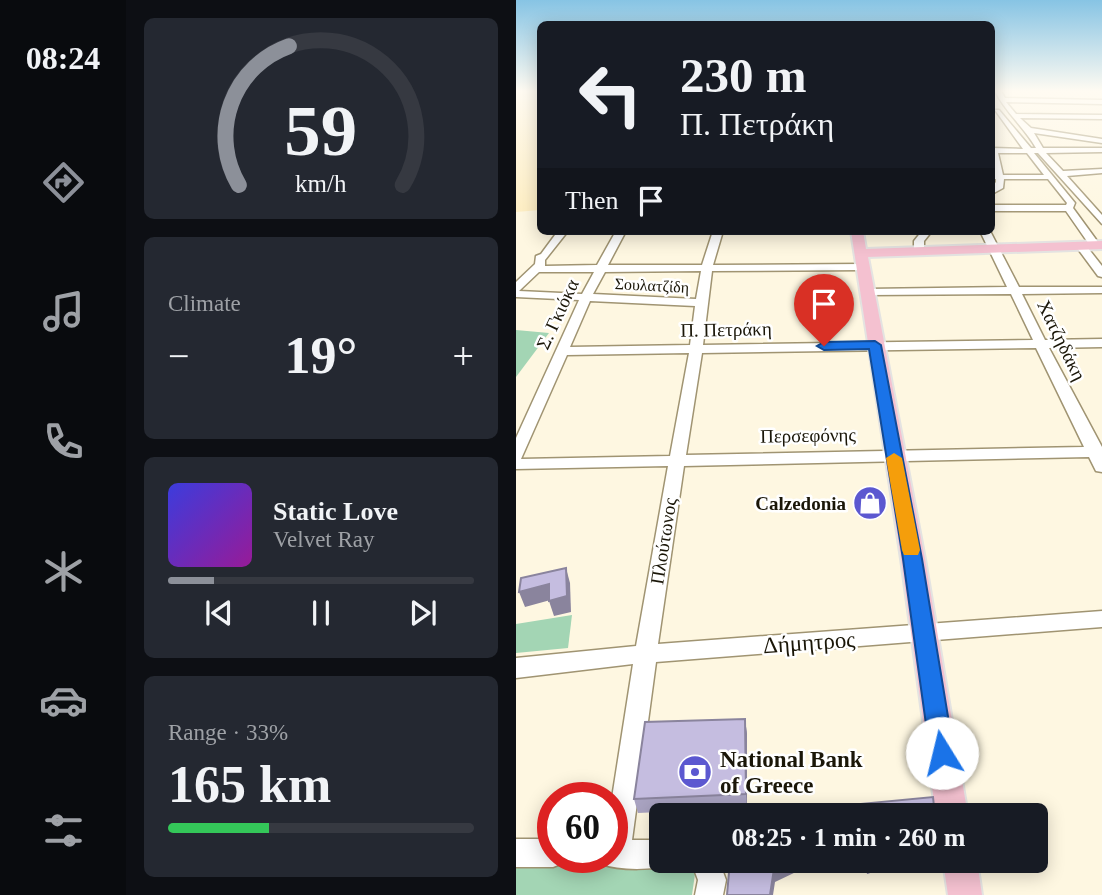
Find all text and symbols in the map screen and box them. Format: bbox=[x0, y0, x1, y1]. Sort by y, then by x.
text: 08:24 bbox=[26, 40, 100, 76]
text: 230 m bbox=[680, 48, 807, 103]
icon: left bbox=[565, 49, 656, 140]
text: 59 bbox=[285, 90, 357, 171]
text: Π. Πετράκη bbox=[680, 106, 834, 142]
icon: directions bbox=[39, 158, 88, 207]
text: km/h bbox=[295, 169, 347, 196]
icon: arrive bbox=[632, 182, 670, 220]
text: Then bbox=[565, 186, 618, 215]
pin bbox=[794, 274, 854, 346]
street label: Σουλατζίδη bbox=[614, 275, 690, 297]
street label: Σ. Γκιόκα bbox=[532, 276, 583, 353]
icon: arrive bbox=[805, 285, 843, 323]
icon: music bbox=[39, 287, 88, 336]
text: Climate bbox=[168, 291, 241, 316]
street label: Χατζηδάκη bbox=[1033, 297, 1090, 384]
street label: Π. Πετράκη bbox=[680, 318, 772, 341]
text: 19° bbox=[285, 327, 357, 384]
text: − bbox=[168, 335, 189, 377]
text: + bbox=[453, 335, 474, 377]
icon: phone bbox=[39, 417, 88, 466]
street label: Περσεφόνης bbox=[760, 424, 857, 447]
shop icon: Calzedonia bbox=[851, 484, 889, 522]
place label: Calzedonia bbox=[755, 493, 846, 514]
street label: Πλούτωνος bbox=[646, 496, 681, 586]
text: Static Love bbox=[273, 497, 398, 526]
text: Velvet Ray bbox=[273, 527, 375, 552]
icon: climate bbox=[39, 547, 88, 596]
icon: previous bbox=[200, 594, 238, 632]
icon: pause bbox=[302, 594, 340, 632]
icon: next bbox=[404, 594, 442, 632]
street label: Δήμητρος bbox=[762, 627, 856, 658]
icon: car bbox=[39, 676, 88, 725]
position arrow bbox=[905, 716, 979, 790]
text: Range · 33% bbox=[168, 720, 288, 745]
place label: National Bank of Greece bbox=[720, 747, 863, 798]
bank icon: National Bank of Greece bbox=[676, 753, 714, 791]
text: 165 km bbox=[168, 756, 331, 813]
speed limit sign: 60 bbox=[537, 782, 628, 873]
icon: filters bbox=[39, 806, 88, 855]
text: 08:25 · 1 min · 260 m bbox=[732, 823, 966, 852]

